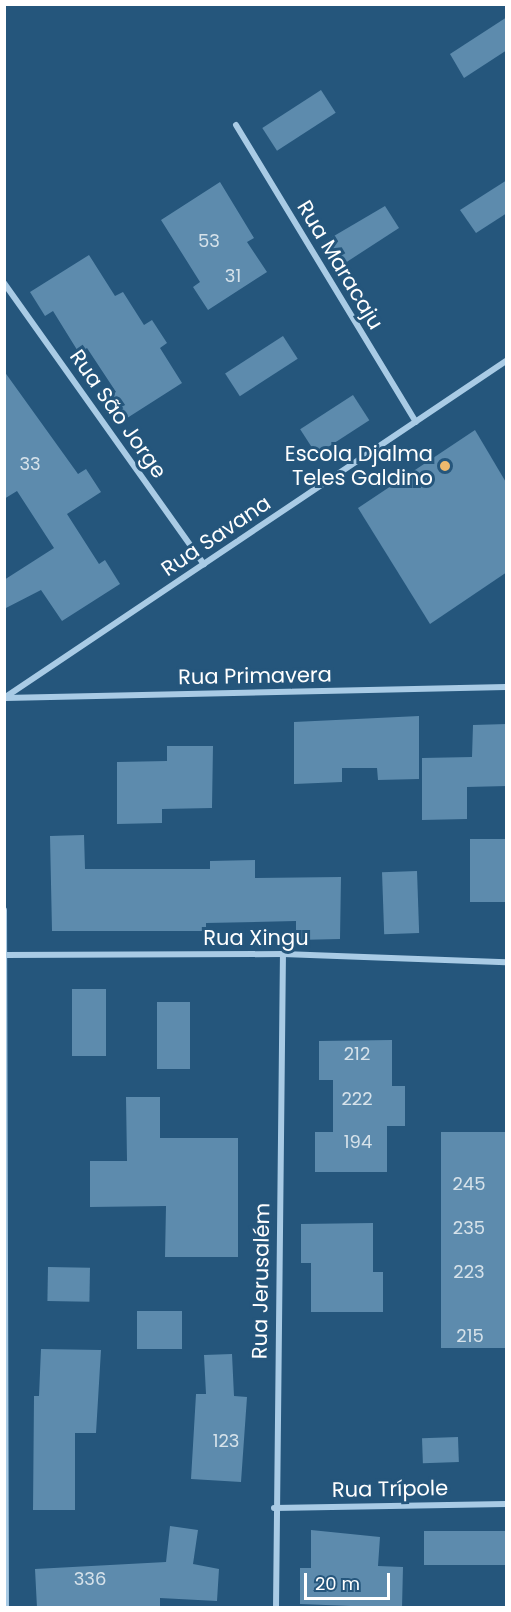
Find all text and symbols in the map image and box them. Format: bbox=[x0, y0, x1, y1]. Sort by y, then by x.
street label: Rua Maracaju bbox=[292, 196, 388, 334]
house number: 53 bbox=[198, 230, 220, 252]
house number: 31 bbox=[225, 265, 241, 287]
street label: Rua São Jorge bbox=[64, 345, 172, 483]
place label: Escola Djalma Teles Galdino bbox=[285, 441, 433, 491]
house number: 33 bbox=[19, 453, 41, 475]
marker: Escola Djalma Teles Galdino bbox=[438, 459, 452, 473]
street label: Rua Savana bbox=[157, 490, 275, 582]
street label: Rua Primavera bbox=[178, 662, 332, 690]
street label: Rua Xingu bbox=[203, 925, 309, 951]
house number: 212 bbox=[344, 1043, 370, 1065]
house number: 222 bbox=[341, 1088, 373, 1110]
house number: 194 bbox=[344, 1131, 372, 1153]
house number: 245 bbox=[453, 1173, 485, 1195]
street label: Rua Jerusalém bbox=[247, 1203, 275, 1359]
house number: 235 bbox=[453, 1217, 485, 1239]
house number: 223 bbox=[453, 1261, 485, 1283]
house number: 215 bbox=[456, 1325, 484, 1347]
house number: 123 bbox=[213, 1430, 239, 1452]
street label: Rua Trípole bbox=[332, 1475, 448, 1503]
scale bar bbox=[307, 1561, 392, 1599]
house number: 336 bbox=[74, 1568, 106, 1590]
text: 20 m bbox=[315, 1571, 360, 1596]

